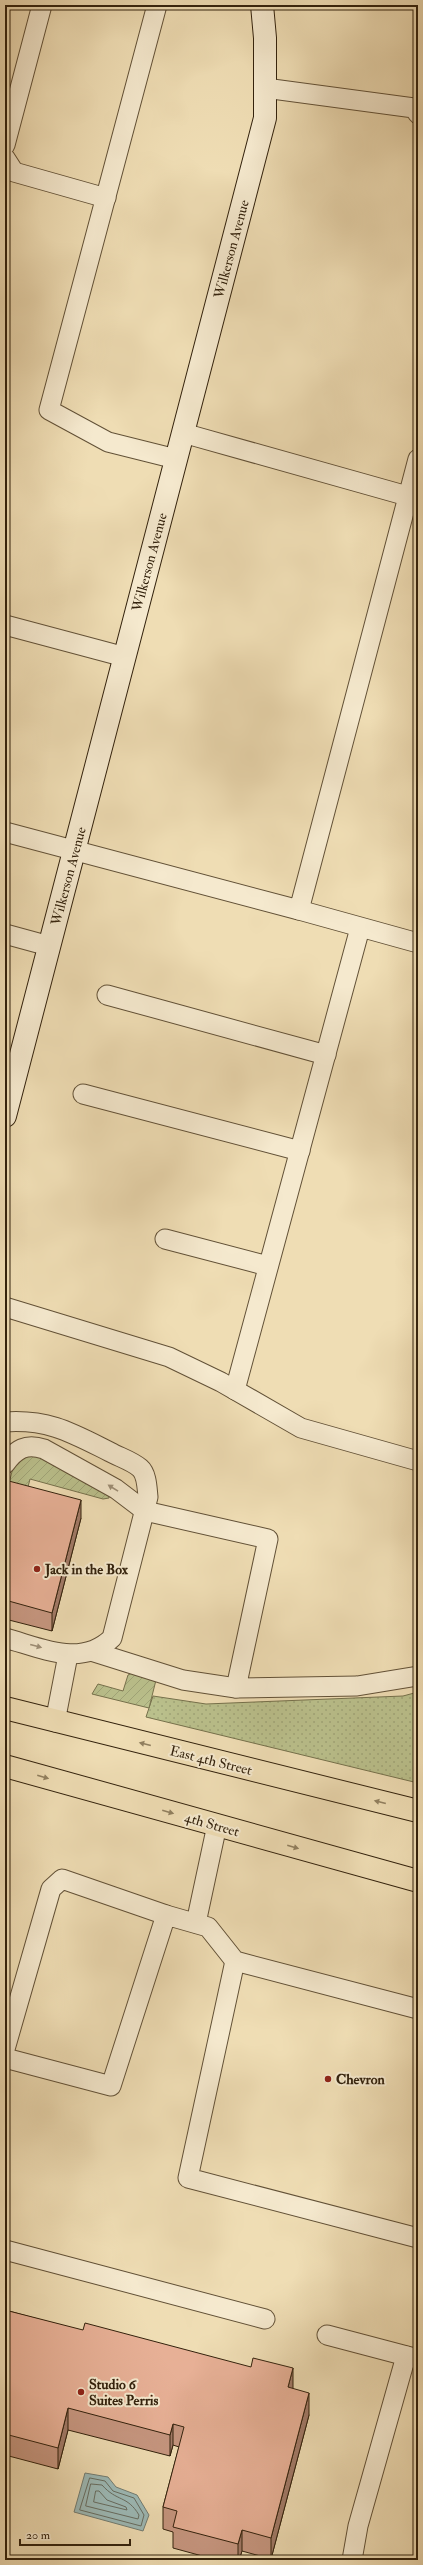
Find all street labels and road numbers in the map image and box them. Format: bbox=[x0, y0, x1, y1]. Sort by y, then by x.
street label: Wilkerson Avenue bbox=[210, 198, 253, 301]
street label: Wilkerson Avenue bbox=[128, 511, 171, 614]
street label: Wilkerson Avenue bbox=[47, 825, 90, 928]
street label: East 4th Street bbox=[168, 1742, 254, 1779]
street label: 4th Street bbox=[183, 1809, 242, 1841]

